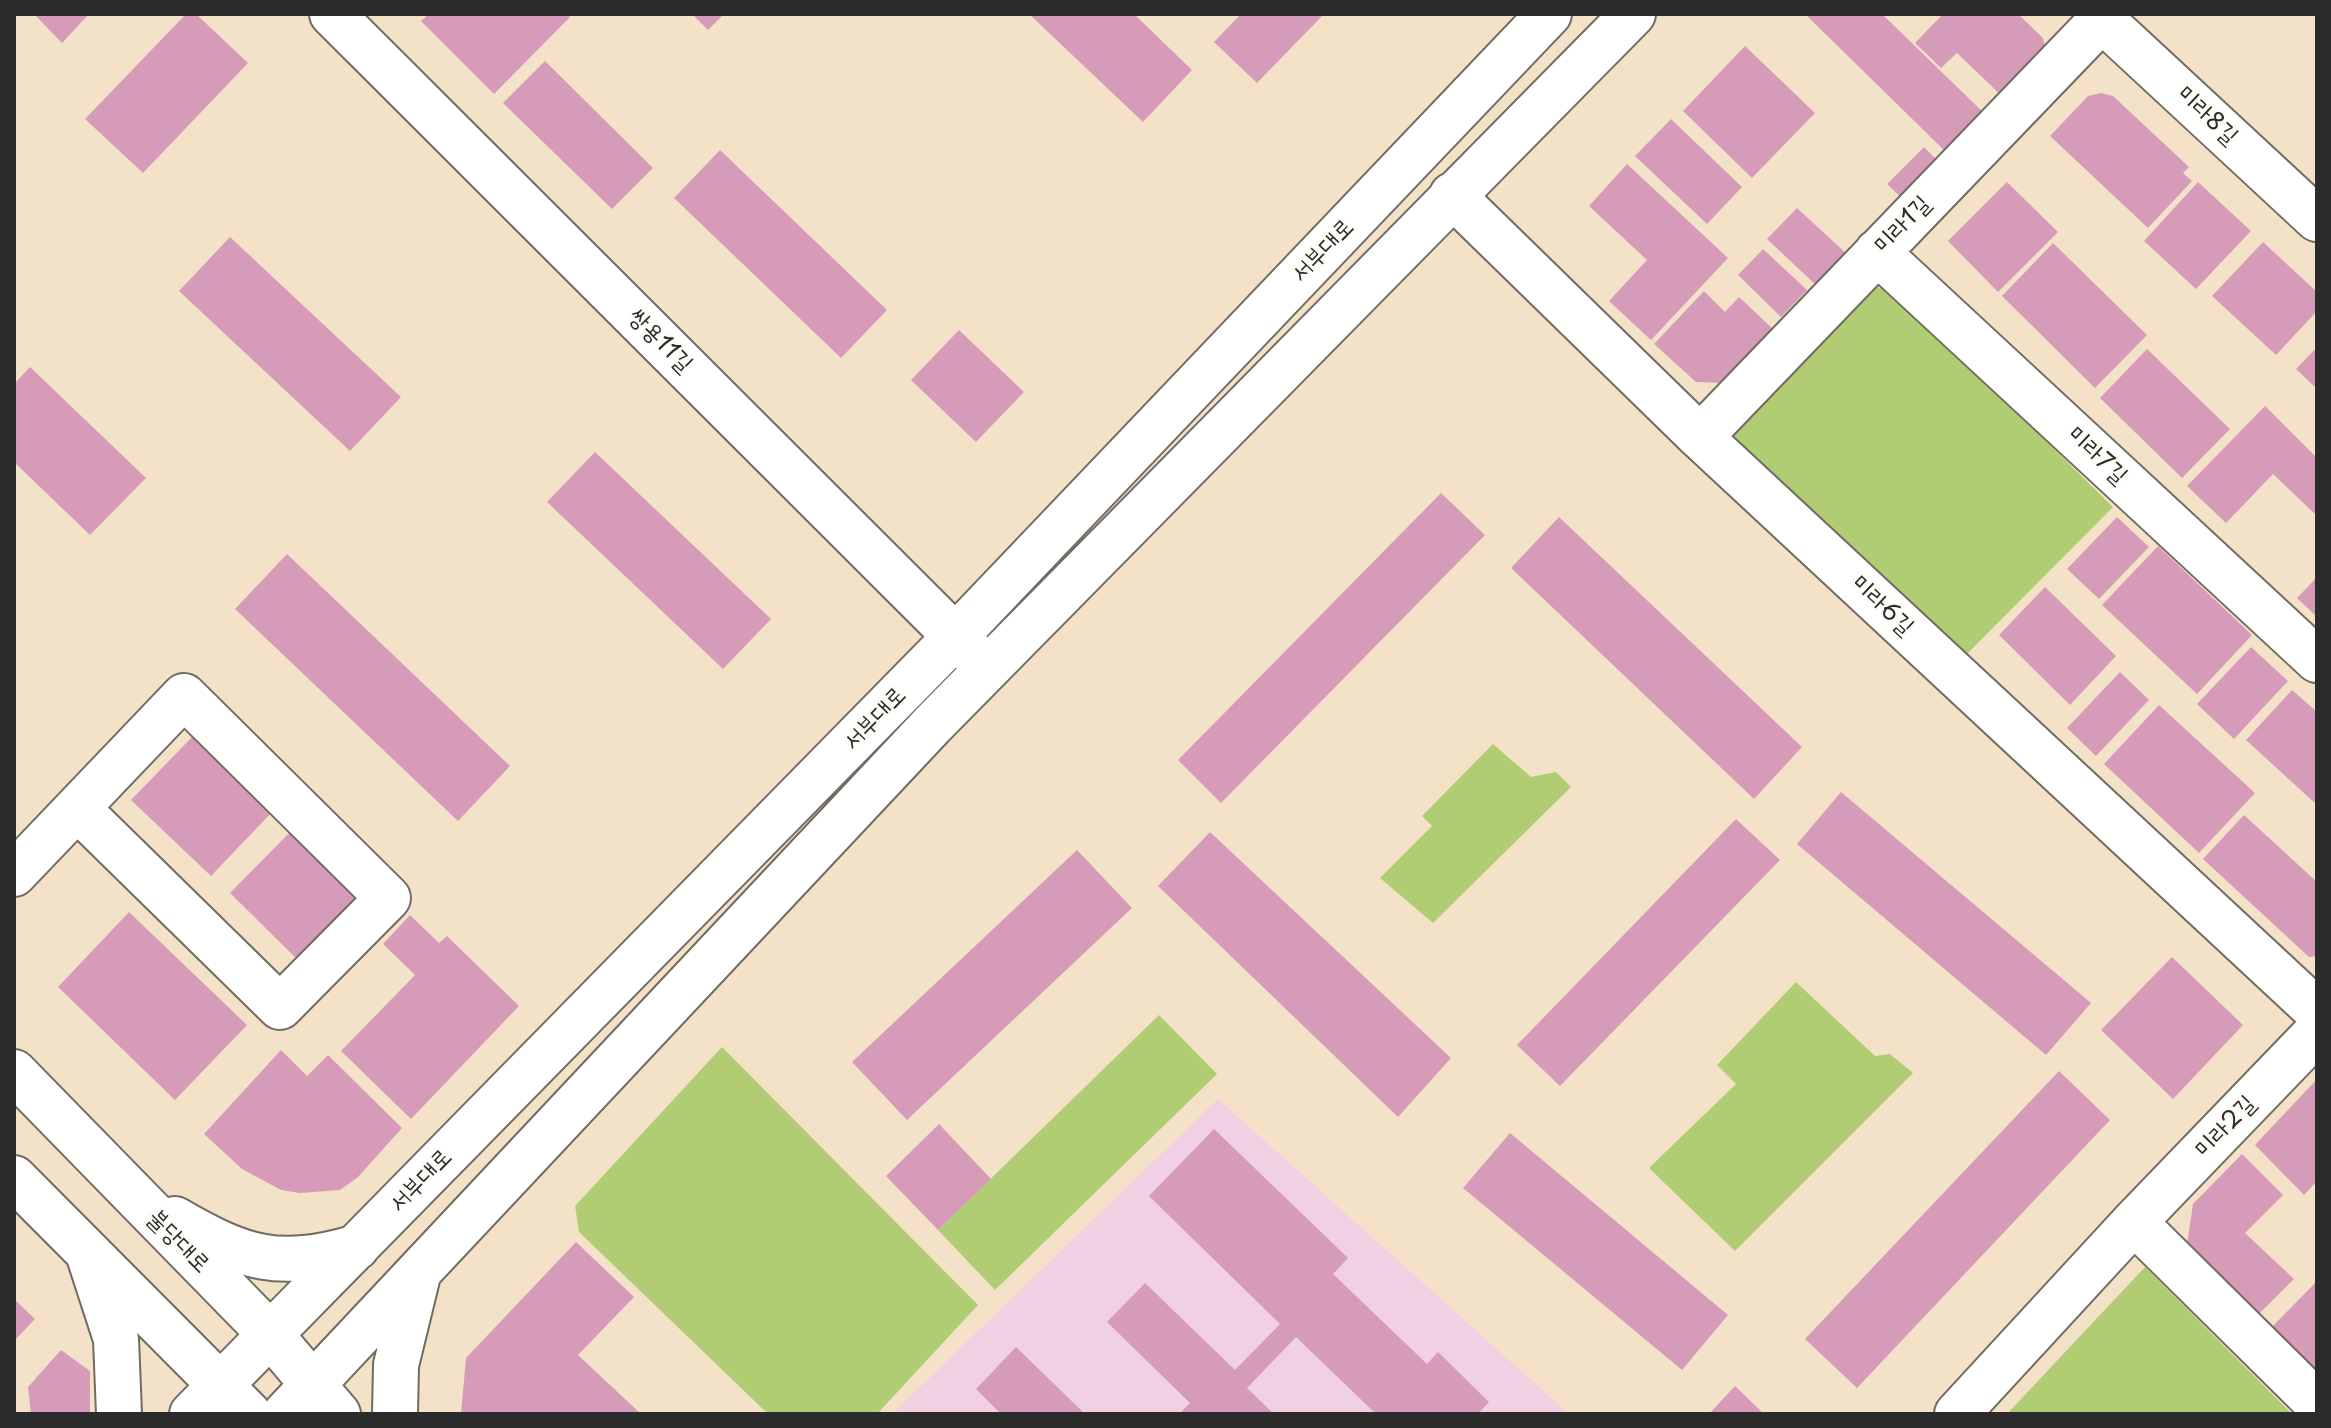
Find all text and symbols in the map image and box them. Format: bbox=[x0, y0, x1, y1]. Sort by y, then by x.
street label: 미라8길 bbox=[2171, 81, 2243, 151]
street label: 미라1길 bbox=[1869, 190, 1937, 260]
street label: 서부대로 bbox=[1286, 213, 1360, 289]
street label: 쌍용11길 bbox=[622, 303, 698, 379]
street label: 미라7길 bbox=[2061, 421, 2133, 491]
street label: 미라6길 bbox=[1845, 570, 1919, 642]
street label: 서부대로 bbox=[838, 681, 912, 757]
street label: 미라2길 bbox=[2190, 1090, 2262, 1164]
street label: 서부대로 bbox=[384, 1143, 458, 1219]
street label: 불당대로 bbox=[141, 1205, 215, 1279]

